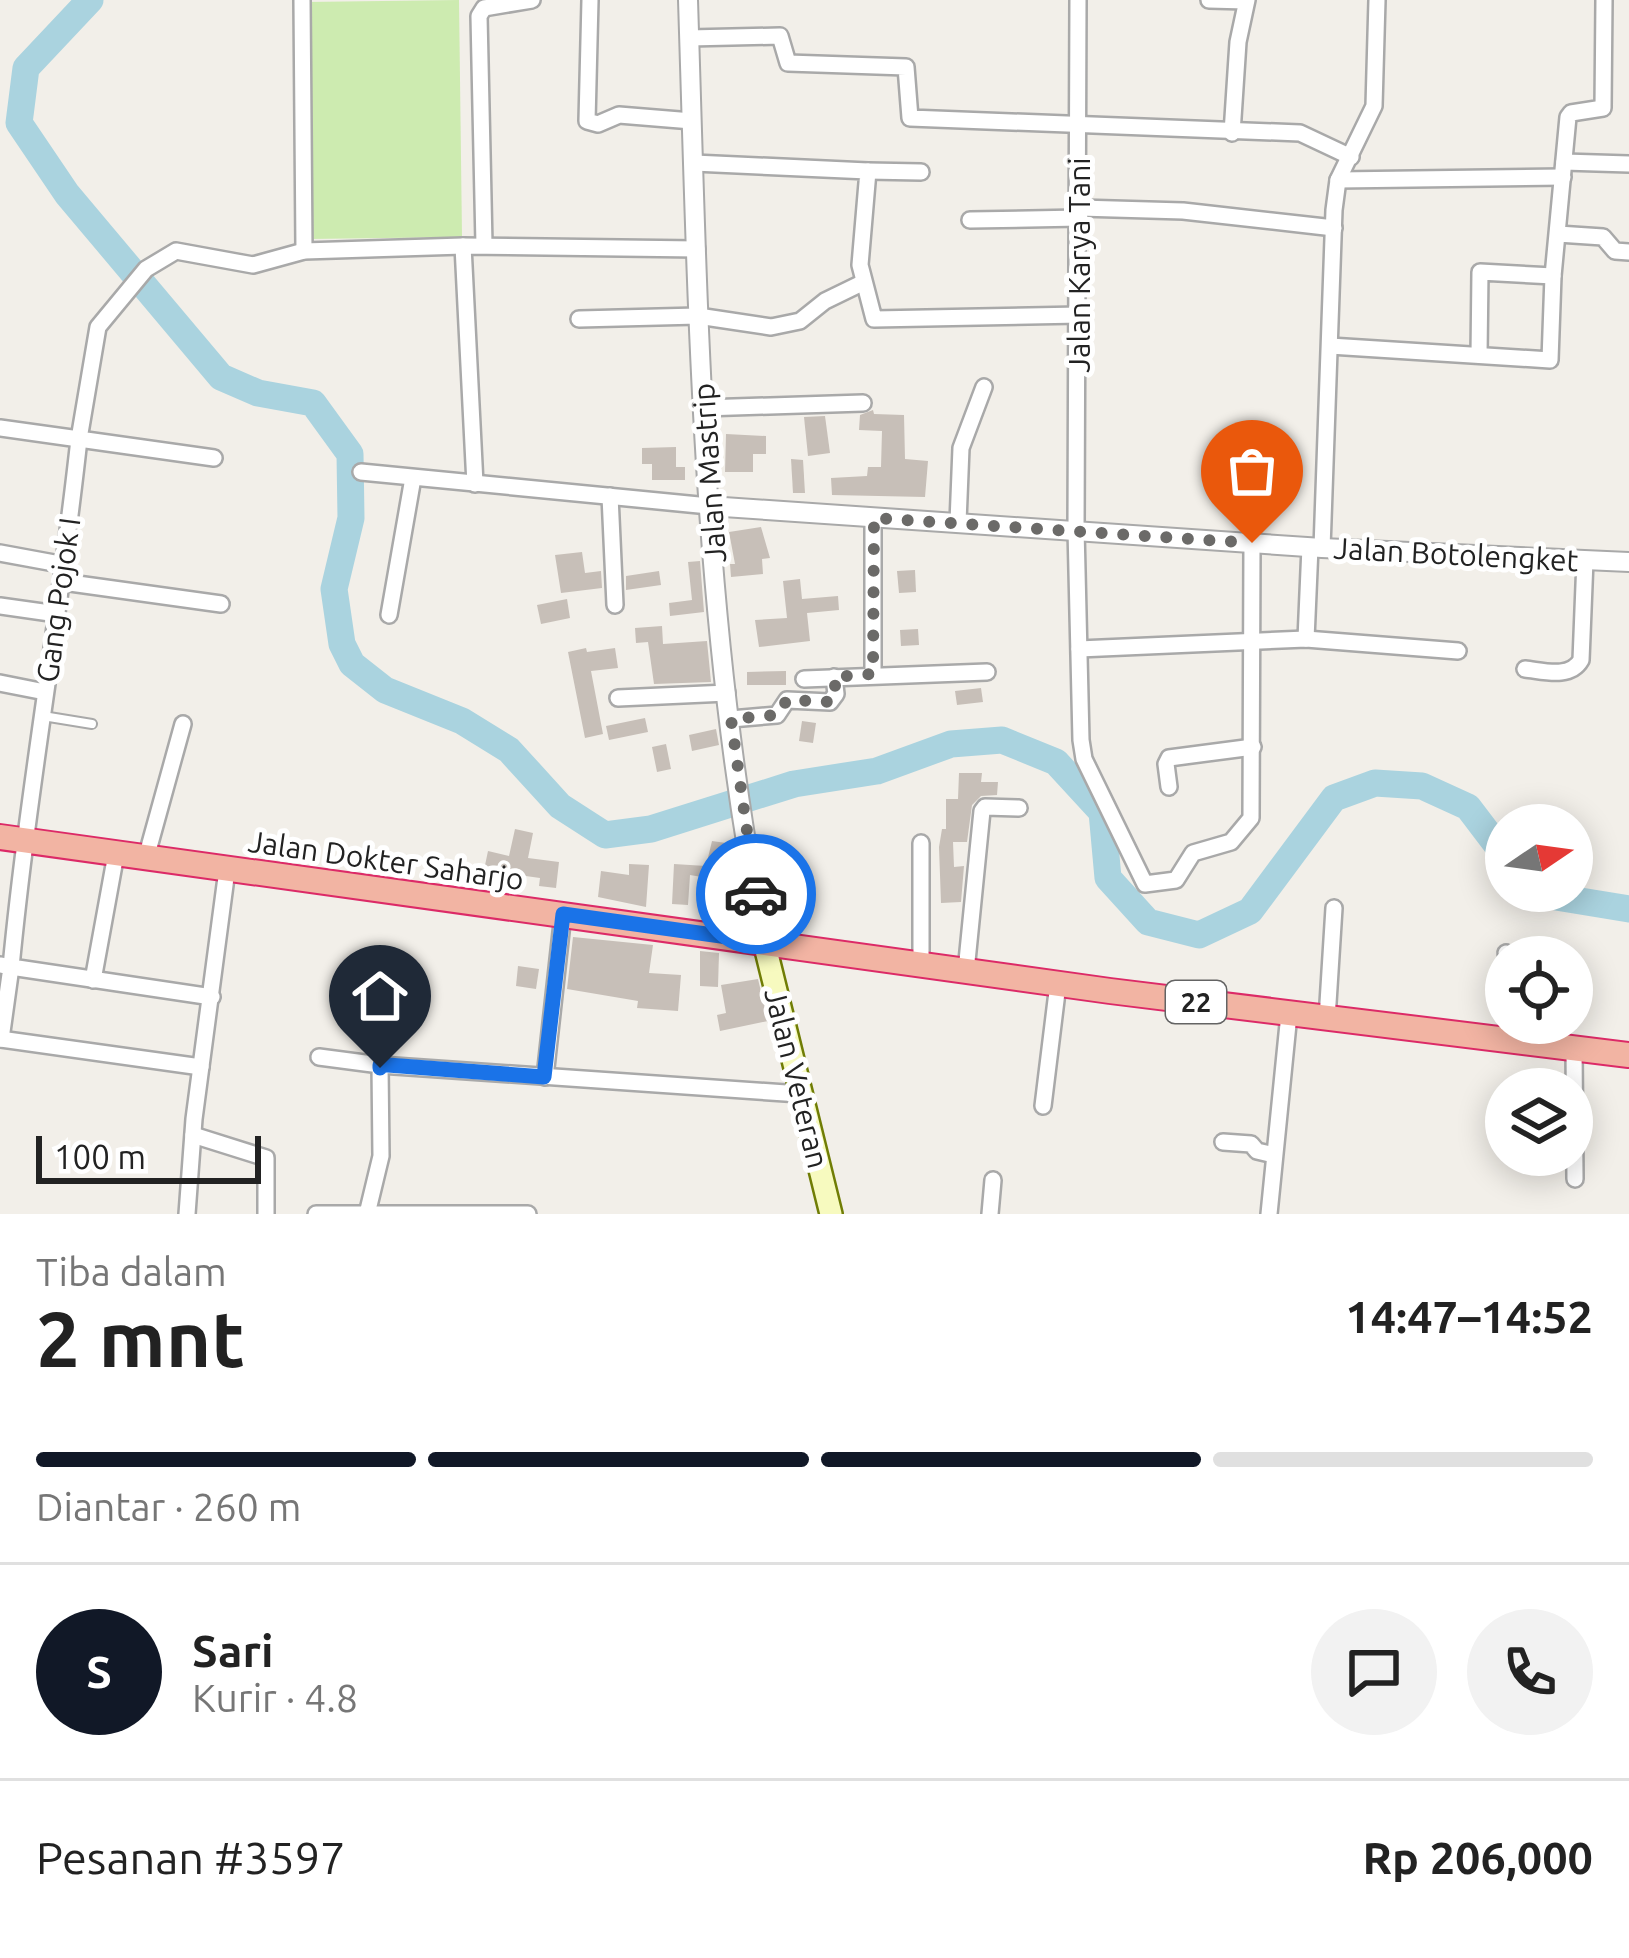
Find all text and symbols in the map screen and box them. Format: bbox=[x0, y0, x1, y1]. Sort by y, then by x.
street label: Jalan Karya Tani bbox=[1062, 157, 1096, 373]
street label: Jalan Mastrip bbox=[686, 382, 732, 564]
pin bbox=[1201, 420, 1303, 543]
icon: bag bbox=[1219, 438, 1285, 504]
street label: Gang Pojok I bbox=[30, 515, 86, 685]
street label: Jalan Botolengket bbox=[1333, 531, 1580, 577]
north arrow bbox=[1485, 804, 1593, 912]
map controls bbox=[1485, 804, 1593, 1176]
street label: Jalan Dokter Saharjo bbox=[246, 824, 526, 896]
courier bbox=[696, 834, 816, 954]
icon: car bbox=[723, 861, 789, 927]
button: locate bbox=[1485, 936, 1593, 1044]
pin bbox=[329, 945, 431, 1068]
icon: home bbox=[347, 963, 413, 1029]
road number: 22 bbox=[1166, 981, 1226, 1023]
street label: Jalan Veteran bbox=[758, 985, 836, 1171]
button: layers bbox=[1485, 1068, 1593, 1176]
scale bar bbox=[36, 1130, 261, 1183]
text: 100 m bbox=[54, 1138, 146, 1175]
text: Tiba dalam bbox=[36, 1250, 227, 1293]
text: 14:47–14:52 bbox=[1345, 1291, 1593, 1342]
text: 2 mnt bbox=[36, 1294, 245, 1382]
text: Diantar · 260 m bbox=[36, 1485, 301, 1528]
button: chat bbox=[1311, 1609, 1437, 1735]
button: phone bbox=[1467, 1609, 1593, 1735]
text: Sari bbox=[192, 1625, 273, 1676]
text: S bbox=[86, 1646, 112, 1697]
text: Kurir · 4.8 bbox=[192, 1676, 358, 1719]
text: Pesanan #3597 bbox=[36, 1832, 345, 1883]
text: Rp 206,000 bbox=[1363, 1832, 1593, 1883]

